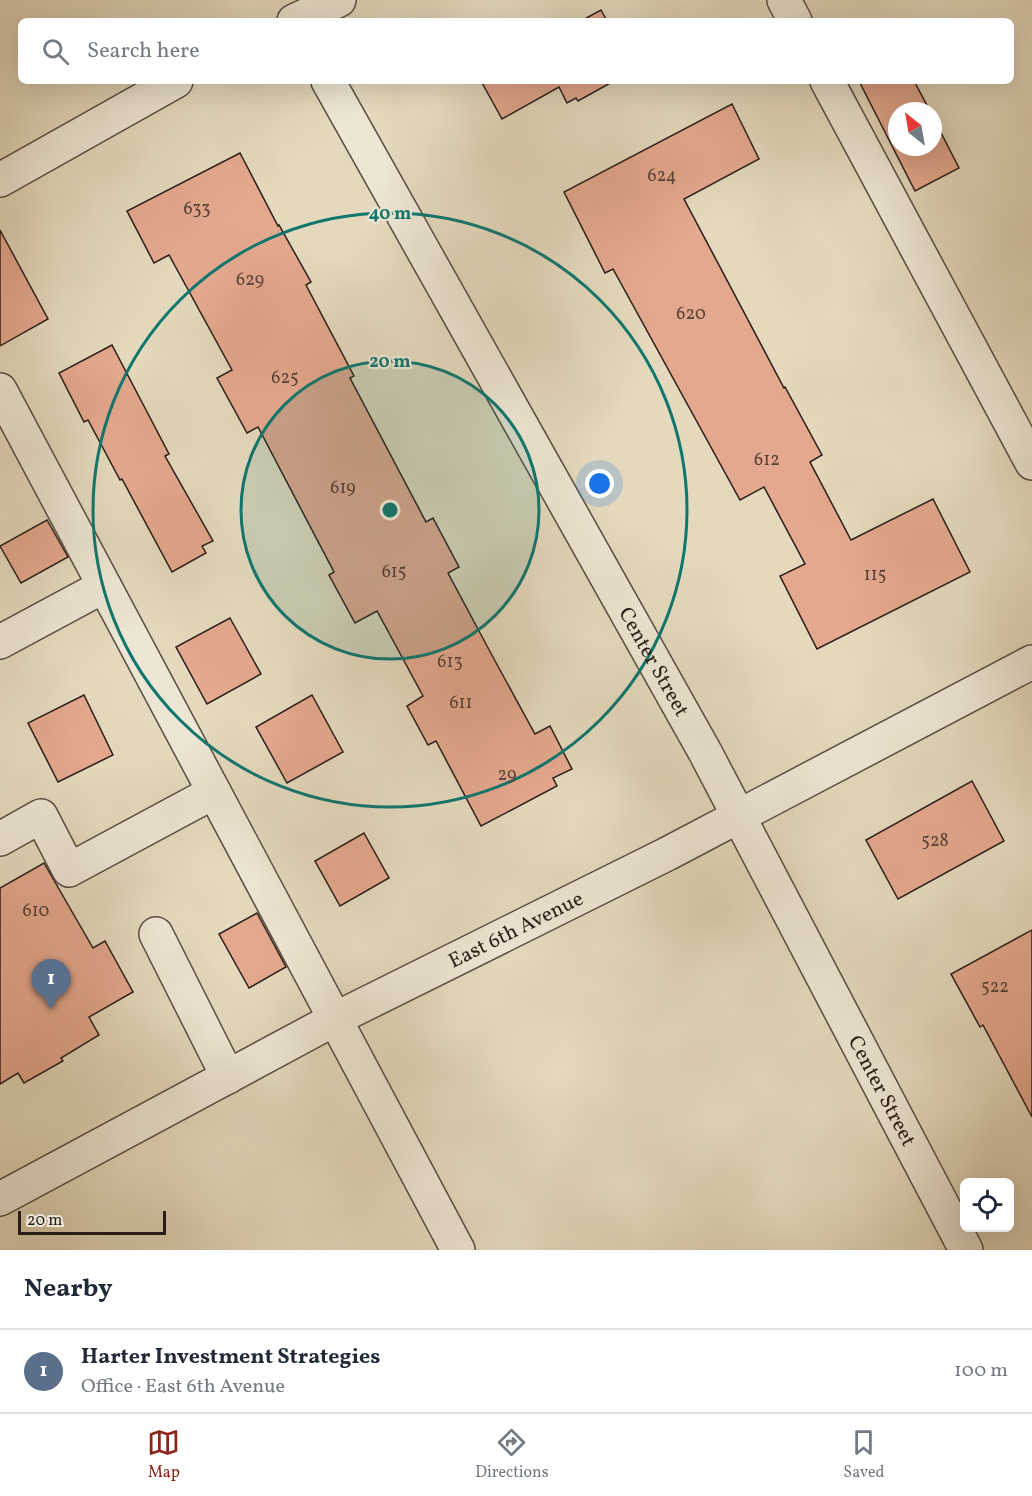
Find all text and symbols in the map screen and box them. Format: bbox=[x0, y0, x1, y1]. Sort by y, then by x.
search box bbox=[18, 18, 1014, 84]
icon: search bbox=[39, 35, 72, 68]
text: Search here bbox=[87, 36, 200, 67]
north arrow bbox=[888, 102, 942, 156]
house number: 624 bbox=[648, 164, 676, 189]
house number: 633 bbox=[183, 197, 211, 222]
text: 40 m bbox=[369, 202, 411, 227]
house number: 629 bbox=[236, 268, 264, 293]
house number: 620 bbox=[676, 302, 706, 327]
text: 20 m bbox=[369, 350, 411, 375]
house number: 625 bbox=[271, 366, 299, 391]
house number: 612 bbox=[754, 448, 780, 473]
your location bbox=[585, 469, 614, 498]
house number: 619 bbox=[330, 476, 356, 501]
centre of rings bbox=[380, 500, 400, 520]
house number: 615 bbox=[382, 560, 406, 585]
house number: 115 bbox=[864, 563, 886, 588]
street label: Center Street bbox=[611, 602, 695, 722]
house number: 613 bbox=[437, 650, 463, 675]
house number: 611 bbox=[449, 691, 473, 716]
house number: 29 bbox=[498, 763, 516, 788]
house number: 528 bbox=[921, 829, 949, 854]
street label: East 6th Avenue bbox=[444, 885, 589, 976]
house number: 610 bbox=[23, 899, 50, 924]
pin: 1 bbox=[32, 960, 70, 1009]
house number: 522 bbox=[981, 975, 1009, 1000]
street label: Center Street bbox=[840, 1031, 922, 1152]
map controls bbox=[960, 1178, 1014, 1232]
button: locate bbox=[960, 1178, 1014, 1232]
scale bar bbox=[18, 1208, 166, 1236]
text: 20 m bbox=[27, 1210, 62, 1232]
text: Nearby bbox=[24, 1271, 113, 1307]
text: Harter Investment Strategies bbox=[81, 1342, 380, 1373]
text: 1 bbox=[39, 1357, 48, 1385]
text: 100 m bbox=[954, 1357, 1008, 1385]
text: Office · East 6th Avenue bbox=[81, 1373, 285, 1401]
tab: Map bbox=[147, 1426, 180, 1484]
tab: Directions bbox=[475, 1426, 549, 1484]
tab: Saved bbox=[843, 1426, 885, 1484]

